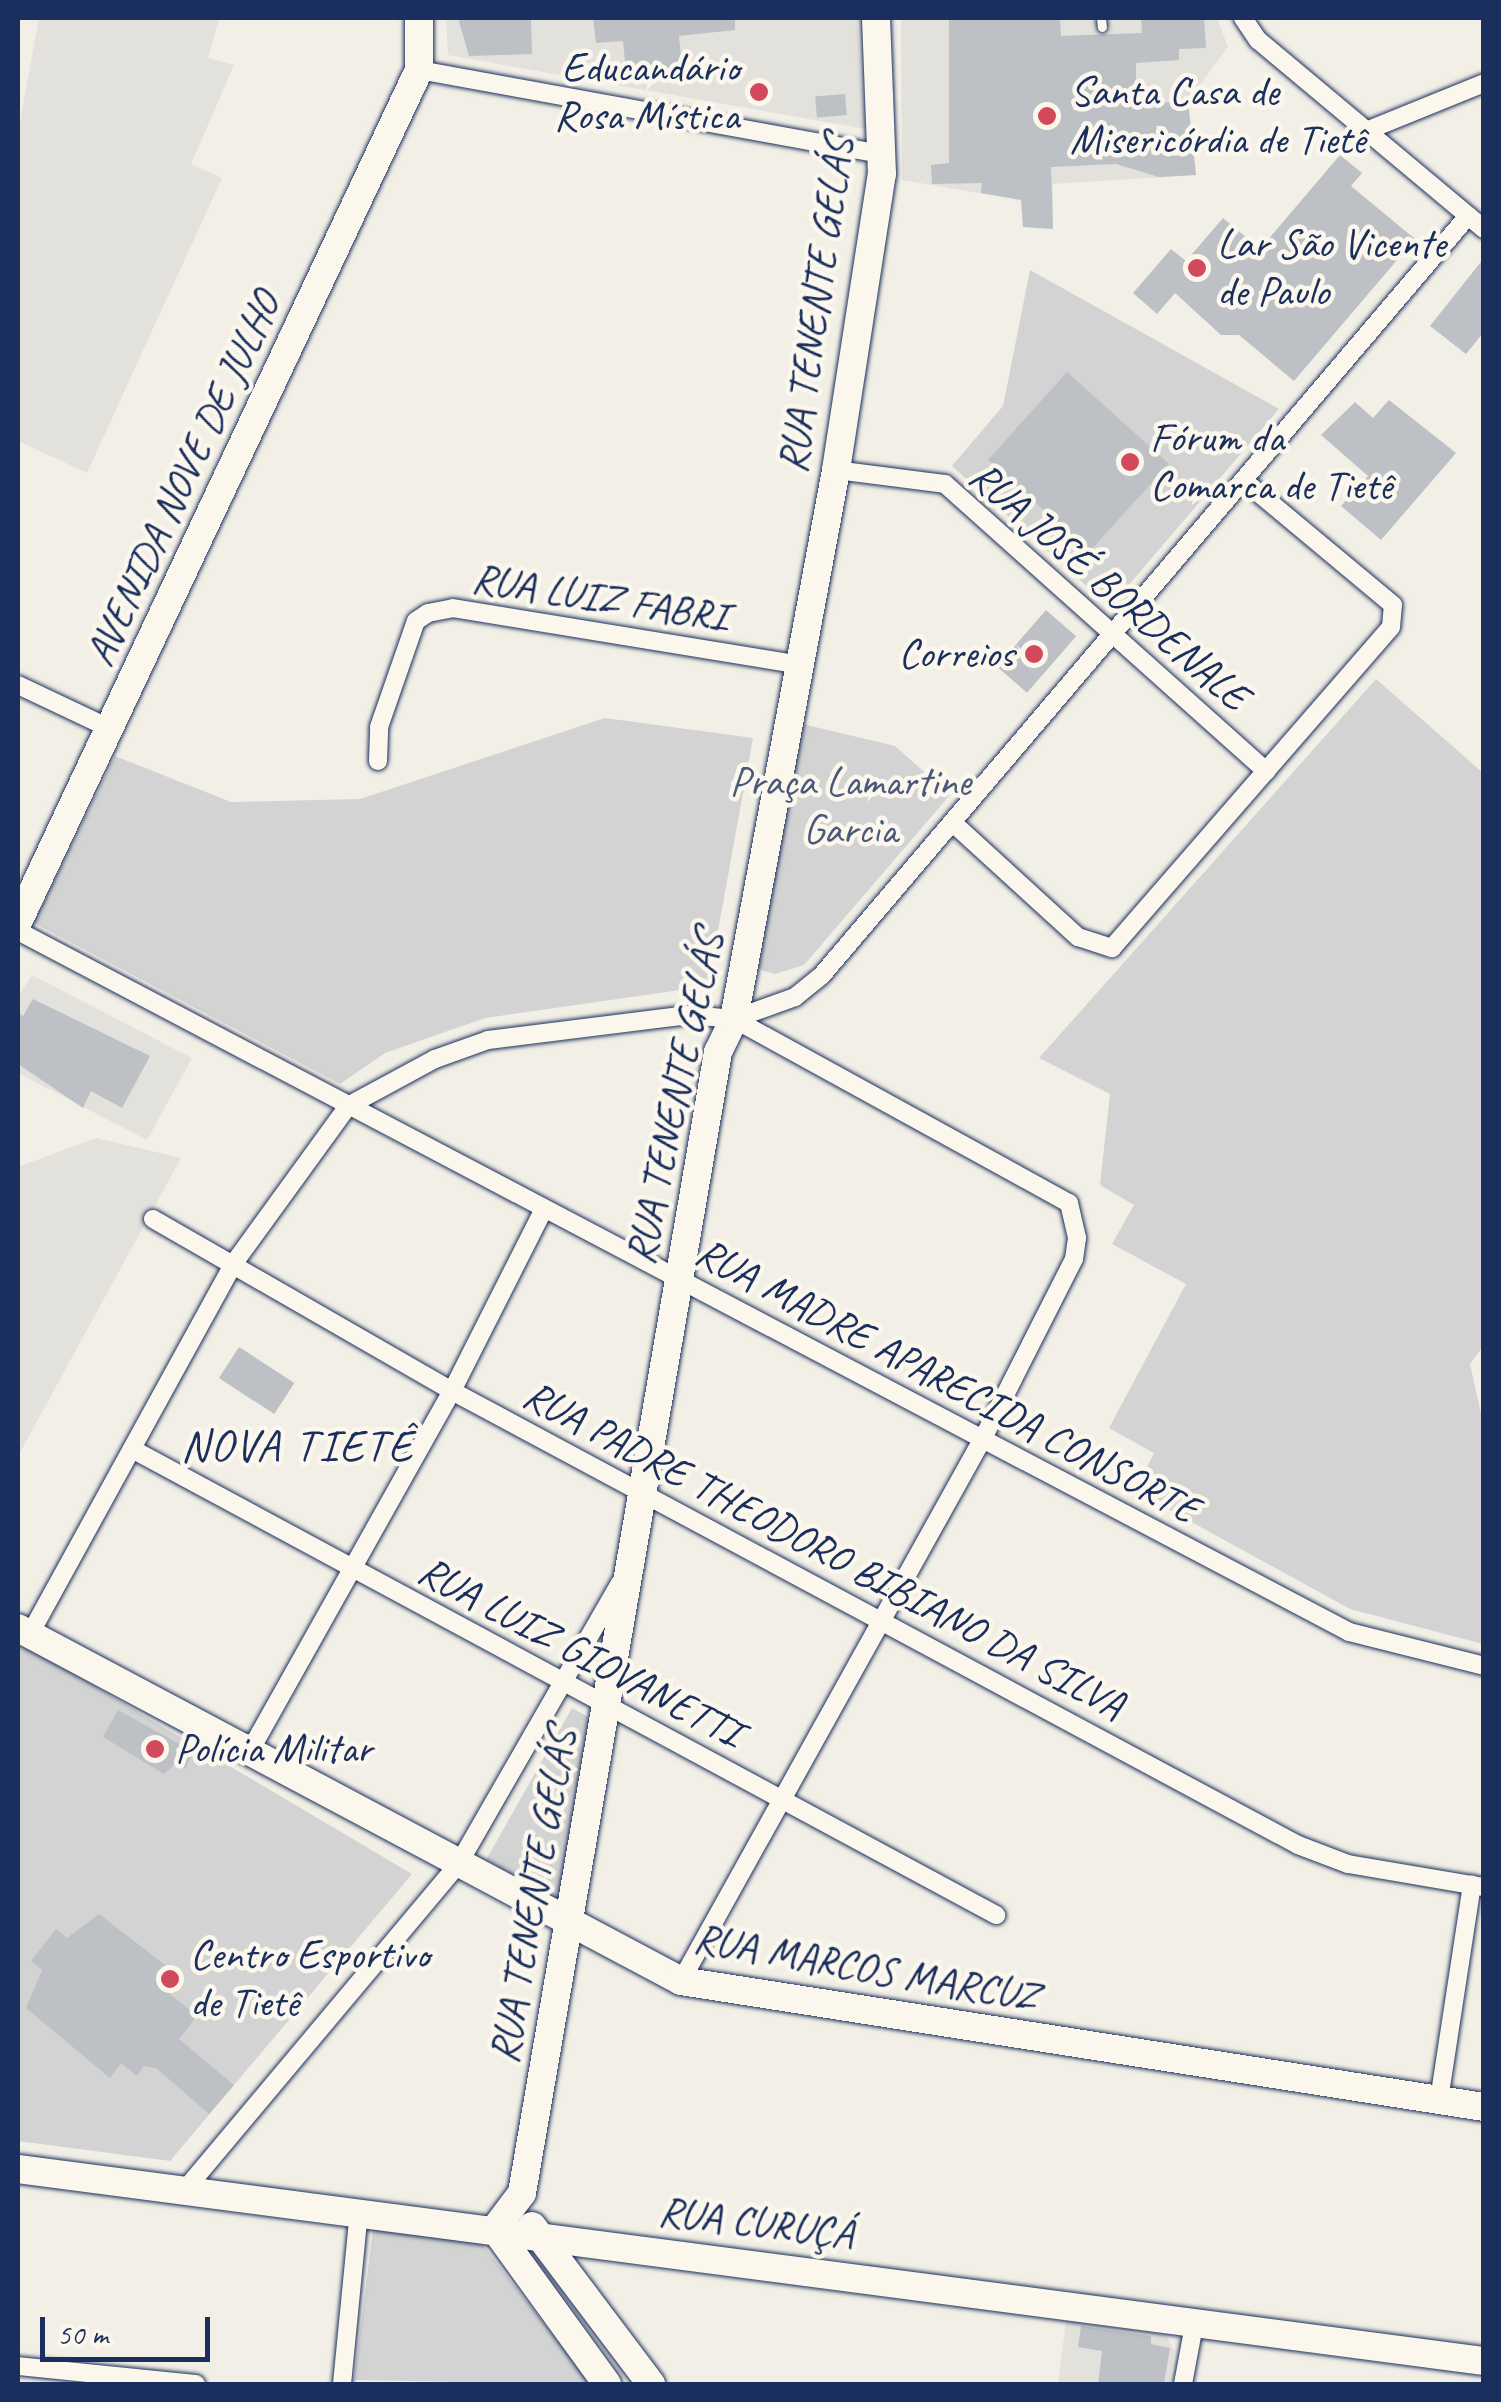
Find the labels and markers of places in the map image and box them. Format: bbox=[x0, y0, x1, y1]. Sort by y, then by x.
place label: Educandário Rosa Mística bbox=[554, 43, 739, 142]
place label: Santa Casa de Misericórdia de Tietê bbox=[1070, 67, 1365, 165]
marker: Educandário Rosa Mística bbox=[748, 81, 770, 103]
marker: Santa Casa de Misericórdia de Tietê bbox=[1034, 103, 1060, 129]
place label: Lar São Vicente de Paulo bbox=[1217, 219, 1446, 318]
marker: Lar São Vicente de Paulo bbox=[1186, 257, 1208, 279]
place label: Fórum da Comarca de Tietê bbox=[1150, 413, 1392, 512]
marker: Fórum da Comarca de Tietê bbox=[1119, 451, 1141, 473]
place label: Correios bbox=[898, 629, 1014, 679]
marker: Correios bbox=[1023, 643, 1045, 665]
place label: Polícia Militar bbox=[175, 1724, 372, 1774]
marker: Polícia Militar bbox=[144, 1738, 166, 1760]
place label: Centro Esportivo de Tietê bbox=[190, 1930, 429, 2028]
marker: Centro Esportivo de Tietê bbox=[159, 1968, 181, 1990]

